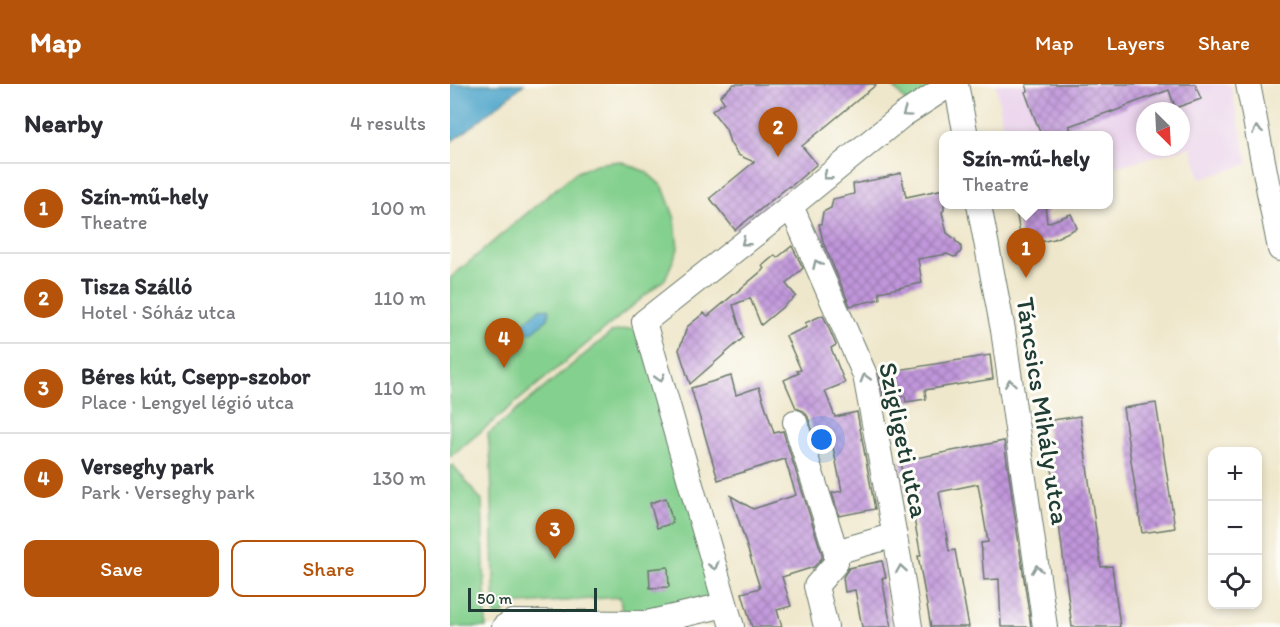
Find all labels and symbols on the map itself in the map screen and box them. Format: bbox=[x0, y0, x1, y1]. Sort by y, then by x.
north arrow bbox=[1136, 102, 1190, 156]
one-way arrow bbox=[901, 106, 912, 117]
pin: 2 bbox=[758, 107, 798, 157]
one-way arrow bbox=[1251, 125, 1264, 135]
one-way arrow bbox=[823, 169, 834, 180]
pin: 1 bbox=[1006, 228, 1046, 278]
one-way arrow bbox=[741, 235, 752, 246]
one-way arrow bbox=[812, 259, 824, 270]
street label: Táncsics Mihály utca bbox=[1009, 295, 1077, 527]
pin: 4 bbox=[484, 318, 524, 368]
street label: Szigligeti utca bbox=[872, 359, 936, 521]
one-way arrow bbox=[653, 372, 665, 383]
one-way arrow bbox=[860, 373, 872, 384]
one-way arrow bbox=[1005, 379, 1017, 388]
your location bbox=[807, 425, 836, 454]
pin: 3 bbox=[536, 510, 574, 559]
one-way arrow bbox=[707, 560, 719, 571]
one-way arrow bbox=[1032, 564, 1044, 574]
one-way arrow bbox=[895, 565, 907, 574]
scale bar bbox=[468, 585, 597, 612]

